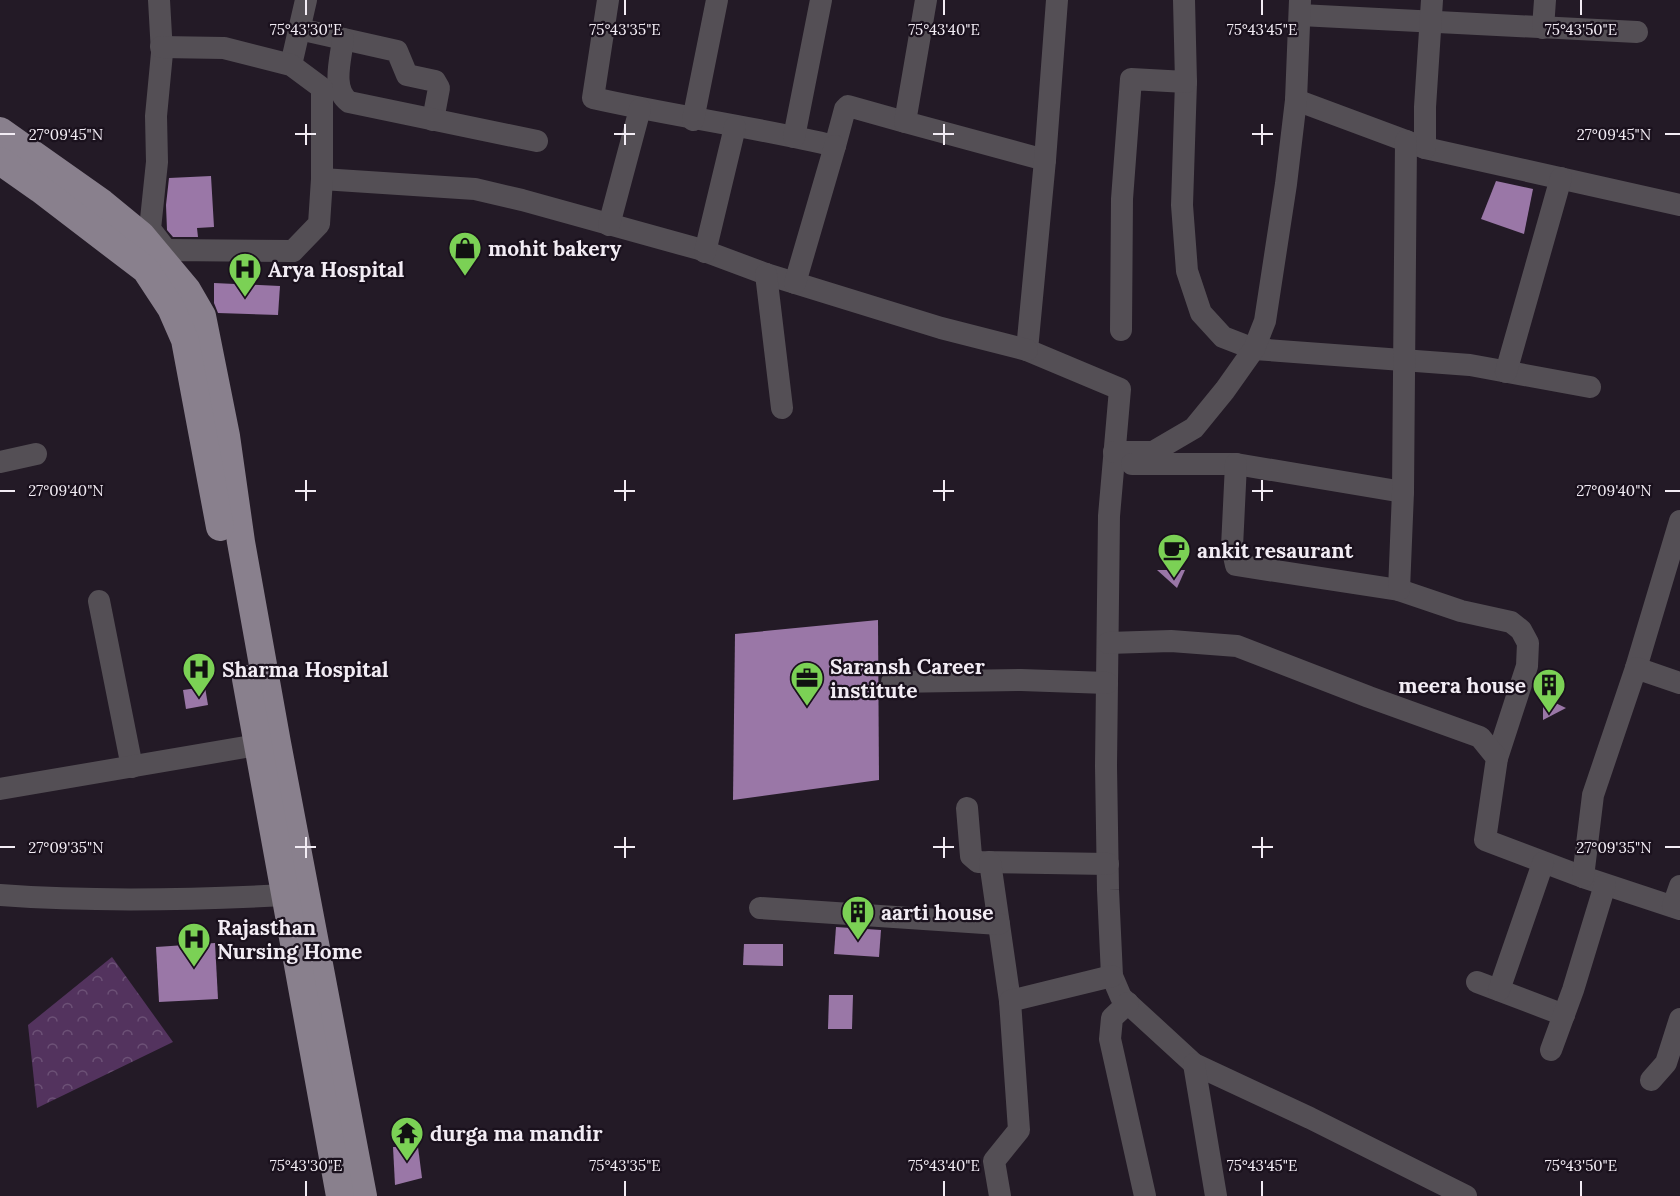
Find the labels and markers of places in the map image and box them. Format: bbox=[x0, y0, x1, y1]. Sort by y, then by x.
shop icon: mohit bakery bbox=[447, 230, 483, 277]
place label: mohit bakery bbox=[488, 235, 622, 262]
hospital icon: Arya Hospital bbox=[227, 251, 263, 298]
place label: Arya Hospital bbox=[268, 256, 405, 283]
cafe icon: ankit resaurant bbox=[1156, 532, 1192, 579]
place label: ankit resaurant bbox=[1197, 537, 1353, 564]
hospital icon: Sharma Hospital bbox=[181, 651, 217, 698]
place label: Saransh Career institute bbox=[830, 653, 985, 704]
place label: Sharma Hospital bbox=[222, 656, 389, 683]
office icon: Saransh Career institute bbox=[789, 660, 825, 707]
building icon: meera house bbox=[1531, 667, 1567, 714]
place label: meera house bbox=[1398, 672, 1526, 699]
building icon: aarti house bbox=[840, 894, 876, 941]
place label: aarti house bbox=[881, 899, 994, 926]
place label: Rajasthan Nursing Home bbox=[217, 914, 362, 965]
hospital icon: Rajasthan Nursing Home bbox=[176, 921, 212, 968]
temple icon: durga ma mandir bbox=[389, 1115, 425, 1162]
place label: durga ma mandir bbox=[430, 1120, 603, 1147]

